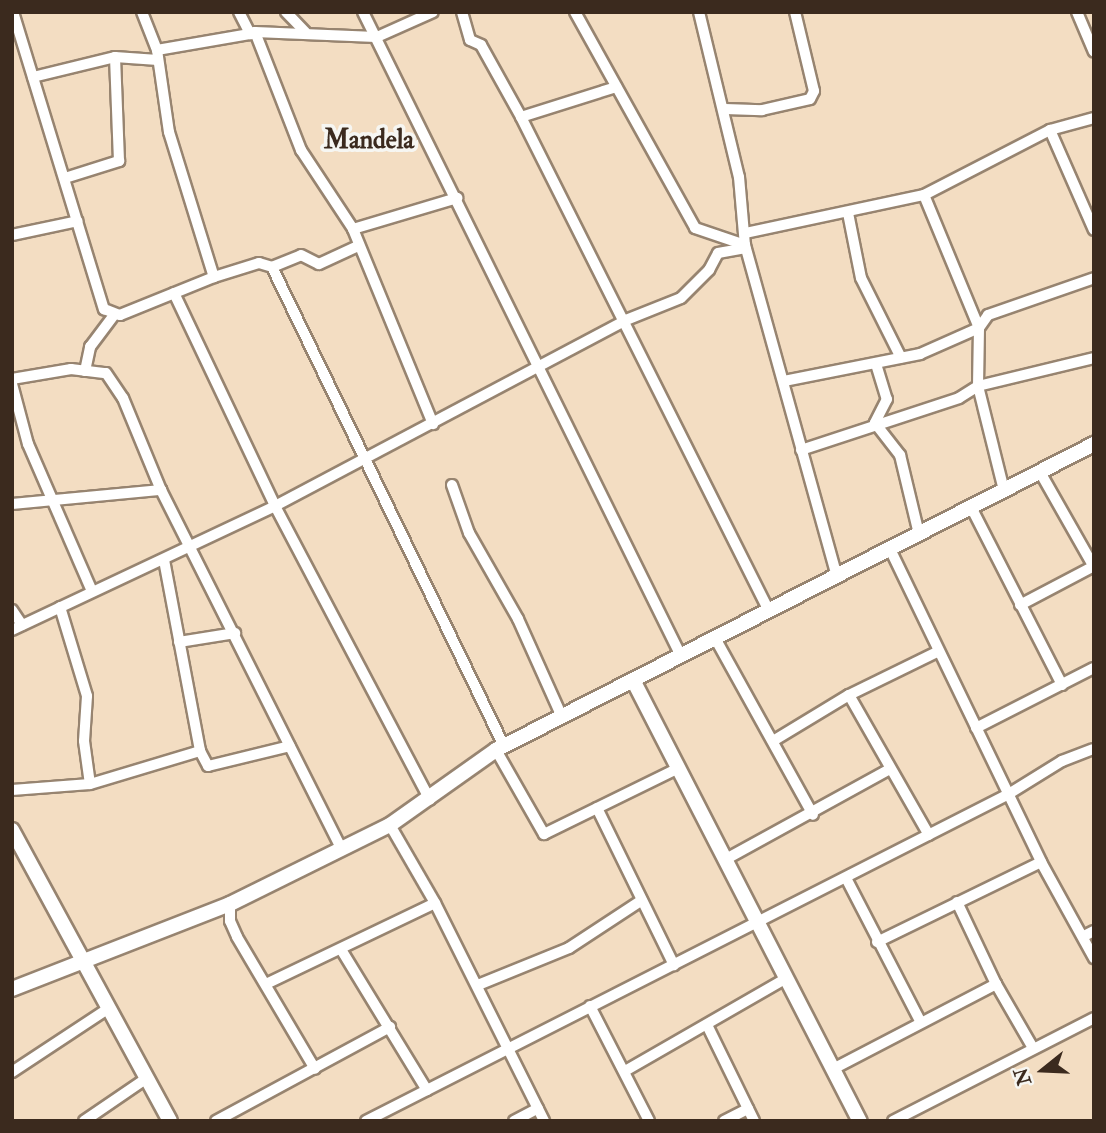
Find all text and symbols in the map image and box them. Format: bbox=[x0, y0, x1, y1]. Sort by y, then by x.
district label: Mandela bbox=[324, 125, 414, 157]
north arrow bbox=[1008, 1035, 1078, 1105]
text: N bbox=[1009, 1065, 1037, 1088]

